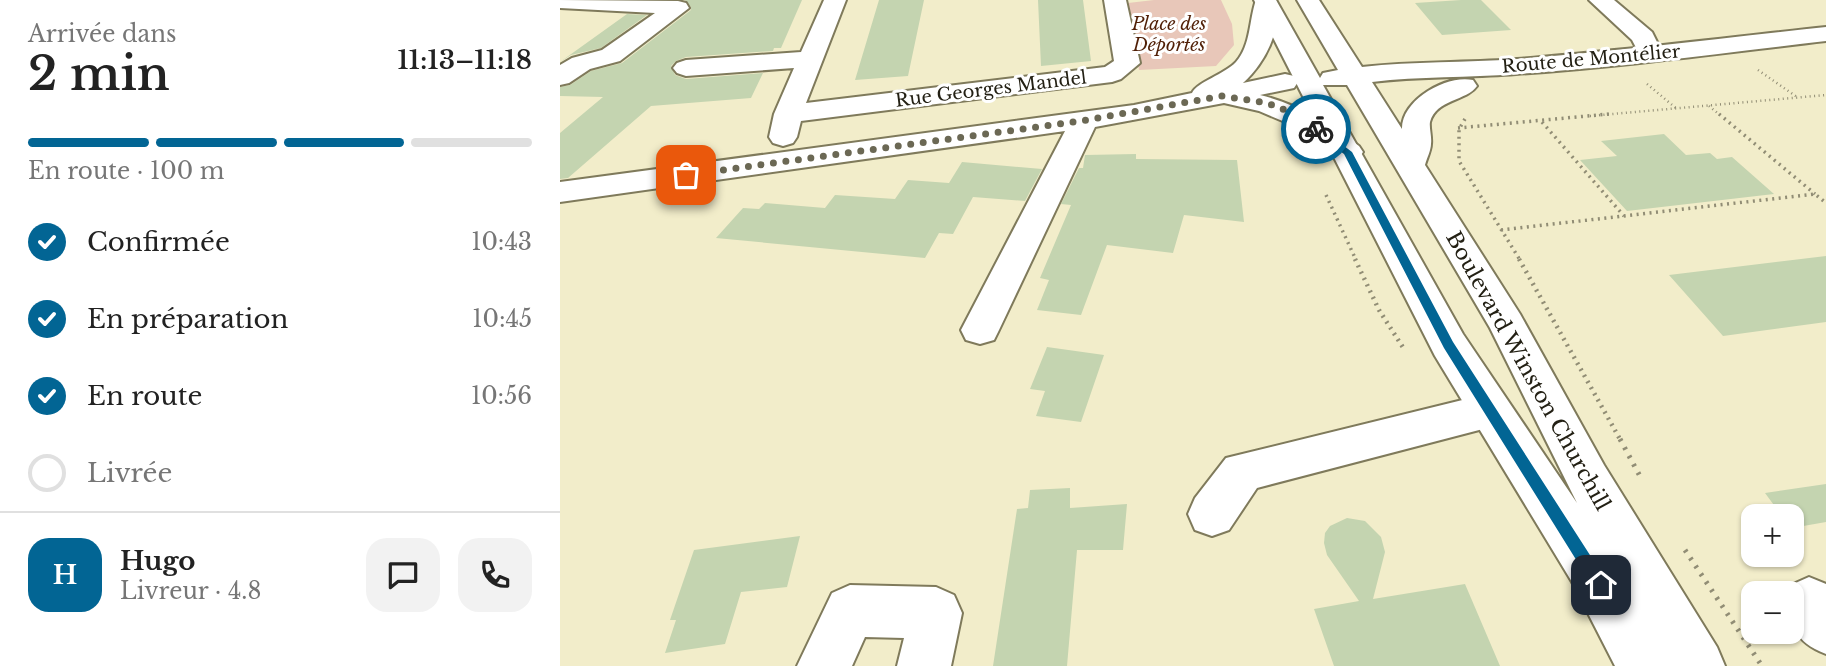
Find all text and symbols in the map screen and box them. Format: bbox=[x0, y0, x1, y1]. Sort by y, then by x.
park label: Place des Déportés bbox=[1131, 13, 1207, 56]
text: Arrivée dans bbox=[28, 20, 176, 48]
street label: Route de Montélier bbox=[1501, 40, 1682, 78]
text: 11:13–11:18 bbox=[397, 44, 532, 76]
text: 2 min bbox=[28, 45, 170, 102]
street label: Rue Georges Mandel bbox=[894, 66, 1088, 112]
courier bbox=[1281, 94, 1351, 164]
icon: bike bbox=[1297, 110, 1335, 148]
pin bbox=[656, 145, 716, 205]
icon: bag bbox=[667, 156, 705, 194]
text: En route · 100 m bbox=[28, 157, 224, 185]
icon: check bbox=[28, 223, 66, 261]
text: Confirmée bbox=[87, 226, 230, 258]
street label: Boulevard Winston Churchill bbox=[1440, 227, 1616, 515]
text: 10:43 bbox=[471, 228, 532, 256]
icon: check bbox=[28, 300, 66, 338]
text: En préparation bbox=[87, 303, 288, 335]
text: 10:45 bbox=[472, 305, 532, 333]
icon: check bbox=[28, 377, 66, 415]
text: En route bbox=[87, 380, 203, 412]
text: 10:56 bbox=[471, 382, 532, 410]
text: Livrée bbox=[87, 457, 172, 489]
map controls bbox=[1741, 504, 1804, 644]
button: + bbox=[1741, 504, 1804, 567]
button: chat bbox=[366, 538, 440, 612]
button: phone bbox=[458, 538, 532, 612]
text: Hugo bbox=[120, 545, 195, 577]
pin bbox=[1571, 555, 1631, 615]
text: H bbox=[53, 559, 77, 591]
icon: home bbox=[1582, 566, 1620, 604]
text: Livreur · 4.8 bbox=[120, 577, 261, 605]
button: − bbox=[1741, 581, 1804, 644]

